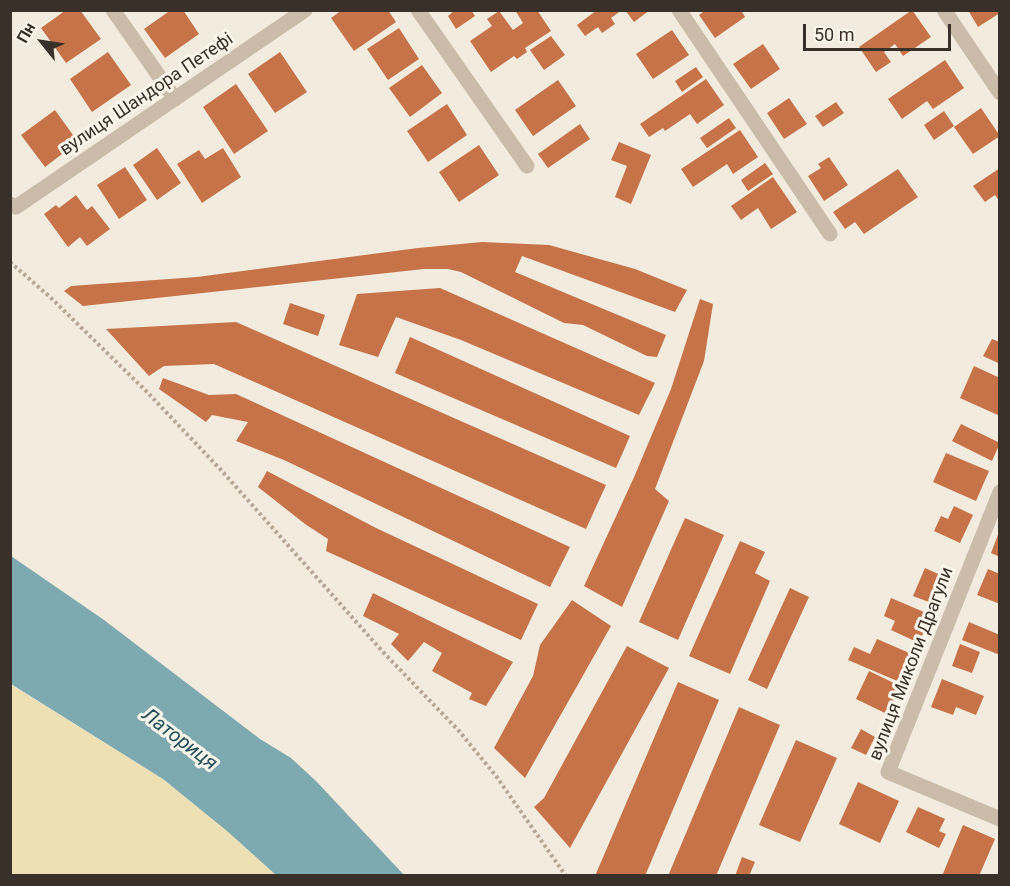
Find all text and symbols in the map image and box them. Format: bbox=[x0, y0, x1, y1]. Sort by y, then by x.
north arrow bbox=[12, 12, 72, 72]
scale bar bbox=[806, 12, 954, 50]
text: Пн bbox=[13, 19, 39, 46]
text: 50 m bbox=[814, 24, 854, 45]
street label: вулиця Шандора Петефі bbox=[56, 29, 238, 161]
street label: вулиця Миколи Драгули bbox=[865, 564, 959, 764]
water label: Латориця bbox=[136, 704, 222, 776]

